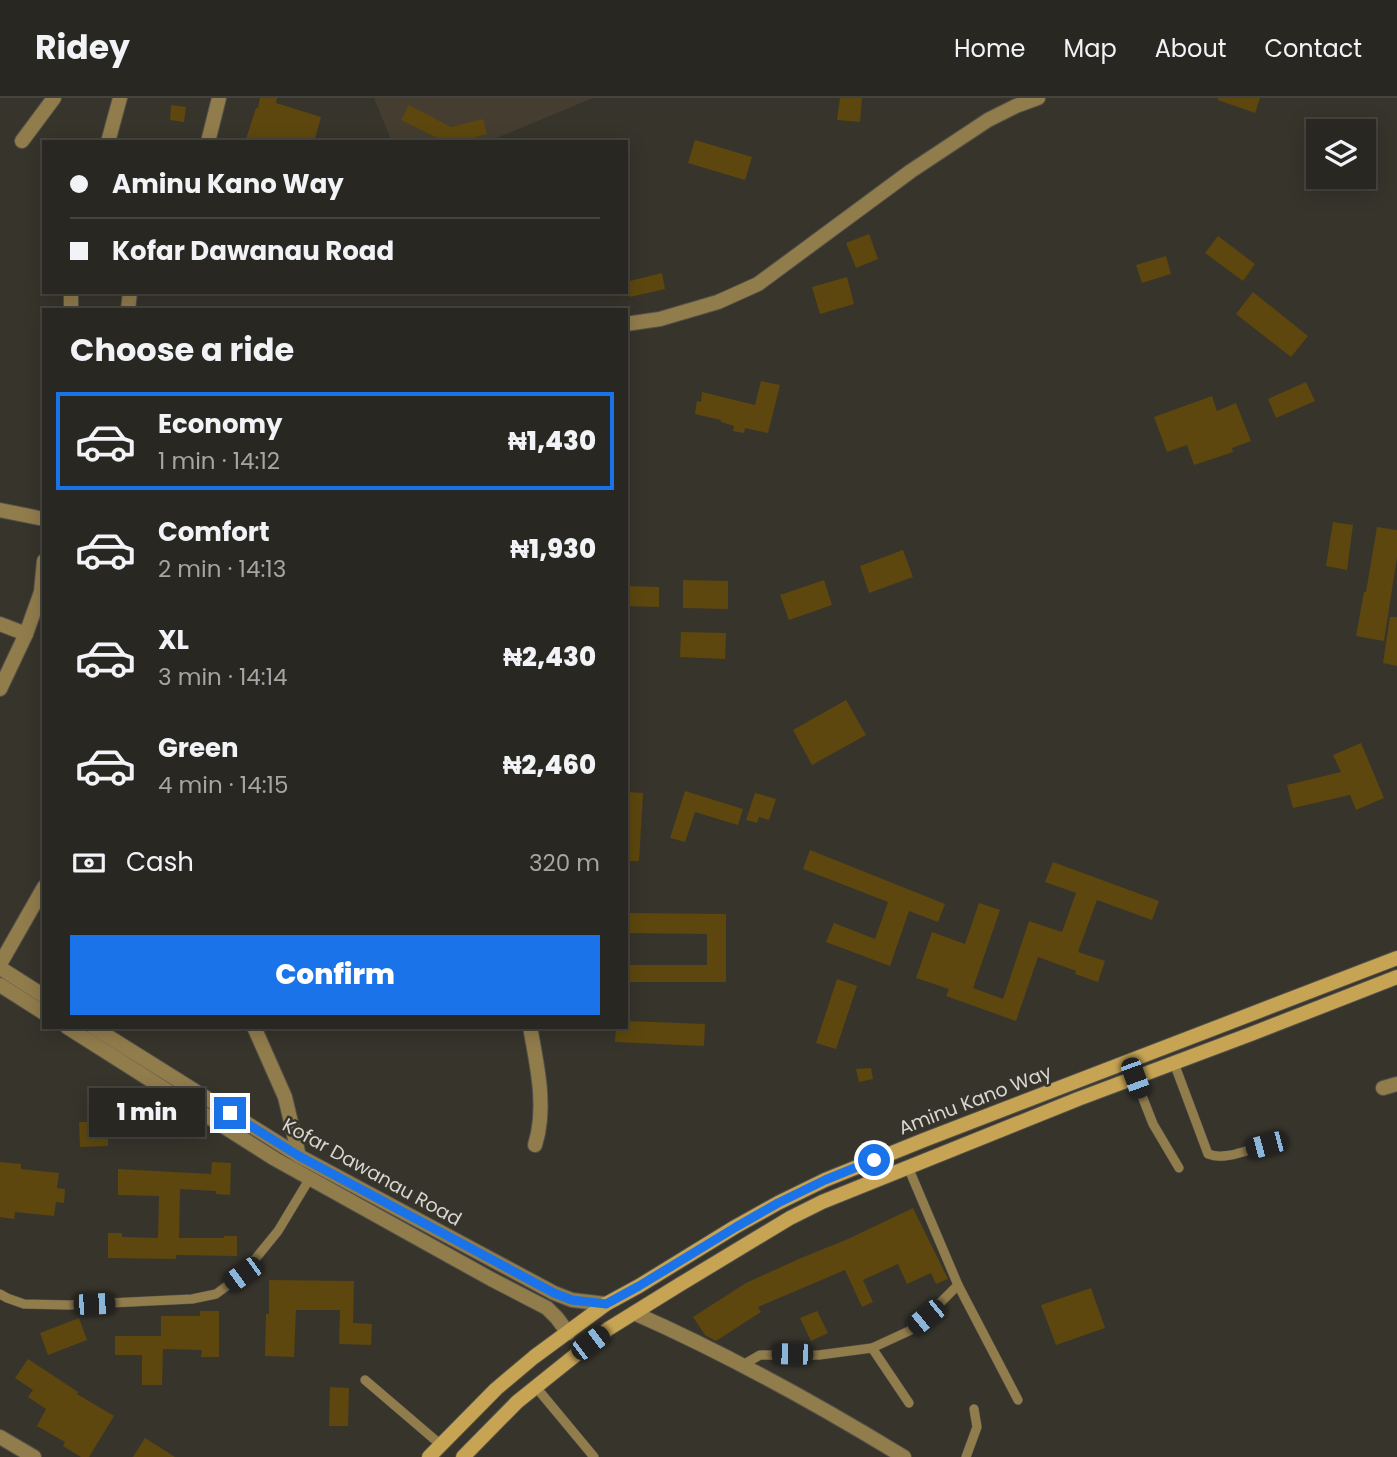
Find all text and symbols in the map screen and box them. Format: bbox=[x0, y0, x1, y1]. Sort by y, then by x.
text: Ridey bbox=[35, 24, 130, 71]
text: Home bbox=[954, 32, 1026, 65]
text: Map bbox=[1064, 32, 1117, 65]
text: About bbox=[1155, 32, 1226, 65]
text: Contact bbox=[1264, 32, 1362, 65]
map controls bbox=[1306, 119, 1376, 189]
button: layers bbox=[1306, 119, 1376, 189]
text: Aminu Kano Way bbox=[112, 166, 344, 202]
text: Kofar Dawanau Road bbox=[112, 233, 394, 269]
text: Choose a ride bbox=[70, 327, 294, 372]
text: Economy bbox=[158, 406, 282, 442]
icon: car bbox=[74, 410, 137, 473]
text: ₦1,430 bbox=[508, 423, 596, 459]
text: 1 min · 14:12 bbox=[158, 445, 280, 477]
text: Comfort bbox=[158, 514, 270, 550]
icon: car bbox=[74, 518, 137, 581]
text: ₦1,930 bbox=[510, 531, 596, 567]
text: 2 min · 14:13 bbox=[158, 553, 286, 585]
text: XL bbox=[158, 622, 189, 658]
icon: car bbox=[74, 626, 137, 689]
text: ₦2,430 bbox=[503, 639, 596, 675]
text: 3 min · 14:14 bbox=[158, 661, 287, 693]
text: Green bbox=[158, 730, 239, 766]
icon: car bbox=[74, 734, 137, 797]
text: ₦2,460 bbox=[503, 747, 596, 783]
text: 4 min · 14:15 bbox=[158, 769, 288, 801]
icon: cash bbox=[70, 844, 108, 882]
text: Cash bbox=[126, 844, 194, 880]
text: 320 m bbox=[529, 847, 600, 879]
button: Confirm bbox=[70, 935, 600, 1015]
car bbox=[1118, 1055, 1153, 1101]
street label: Aminu Kano Way bbox=[894, 1058, 1056, 1142]
callout: 1 min bbox=[90, 1088, 205, 1138]
text: 1 min bbox=[117, 1096, 177, 1128]
route end bbox=[214, 1097, 246, 1129]
street label: Kofar Dawanau Road bbox=[277, 1111, 467, 1233]
car bbox=[1243, 1129, 1290, 1161]
route start bbox=[858, 1144, 890, 1176]
car bbox=[220, 1253, 267, 1295]
car bbox=[73, 1293, 116, 1315]
car bbox=[904, 1296, 949, 1338]
car bbox=[567, 1322, 614, 1364]
car bbox=[771, 1343, 814, 1365]

